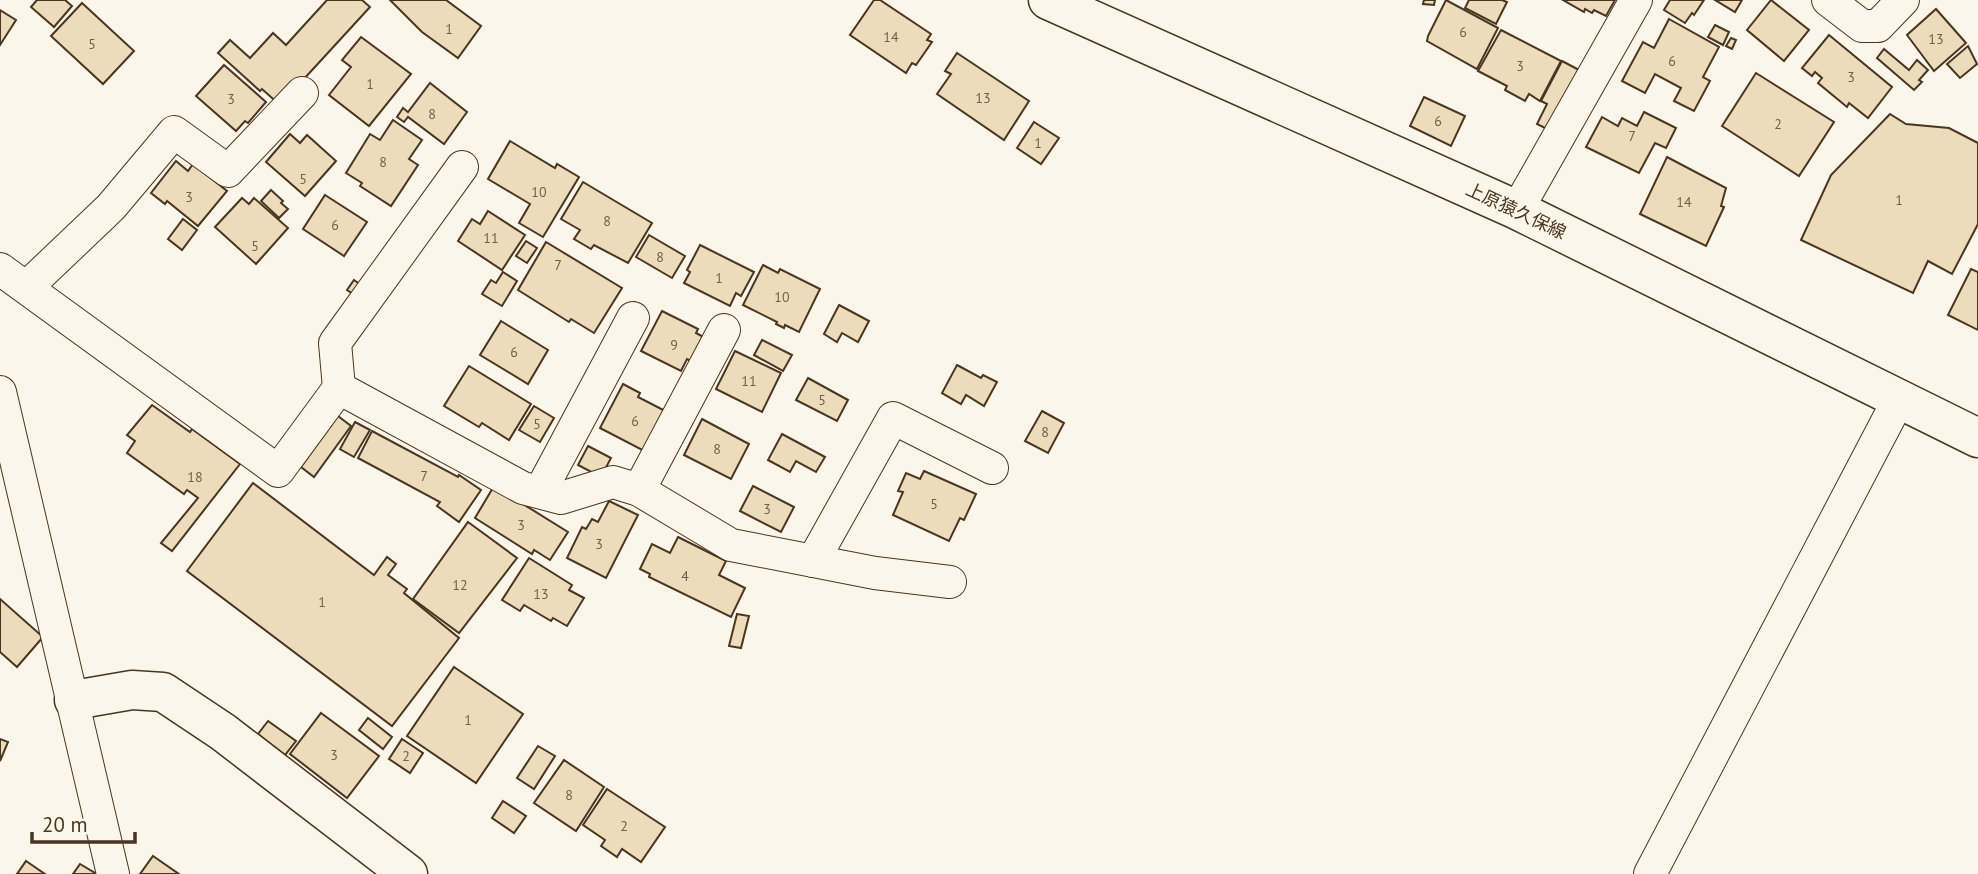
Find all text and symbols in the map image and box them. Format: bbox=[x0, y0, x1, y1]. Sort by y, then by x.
house number: 1 bbox=[445, 20, 453, 38]
house number: 6 bbox=[1459, 23, 1467, 41]
house number: 14 bbox=[883, 28, 899, 46]
house number: 13 bbox=[1928, 30, 1944, 48]
house number: 5 bbox=[88, 35, 96, 53]
house number: 6 bbox=[1668, 52, 1676, 70]
house number: 3 bbox=[1516, 57, 1524, 75]
house number: 3 bbox=[1847, 68, 1855, 86]
house number: 1 bbox=[366, 75, 374, 93]
house number: 13 bbox=[975, 89, 991, 107]
house number: 3 bbox=[227, 90, 235, 108]
house number: 8 bbox=[428, 105, 436, 123]
house number: 6 bbox=[1434, 112, 1442, 130]
house number: 2 bbox=[1774, 115, 1782, 133]
house number: 7 bbox=[1628, 127, 1636, 145]
house number: 1 bbox=[1034, 134, 1042, 152]
house number: 8 bbox=[379, 153, 387, 171]
house number: 5 bbox=[299, 170, 307, 188]
street label: 上原猿久保線 bbox=[1462, 177, 1570, 244]
house number: 10 bbox=[531, 183, 547, 201]
house number: 3 bbox=[185, 188, 193, 206]
house number: 1 bbox=[1895, 191, 1903, 209]
house number: 14 bbox=[1676, 193, 1692, 211]
house number: 8 bbox=[603, 212, 611, 230]
house number: 6 bbox=[331, 216, 339, 234]
house number: 11 bbox=[483, 229, 499, 247]
house number: 5 bbox=[251, 237, 259, 255]
house number: 8 bbox=[656, 248, 664, 266]
house number: 7 bbox=[554, 256, 562, 274]
house number: 1 bbox=[715, 269, 723, 287]
house number: 10 bbox=[774, 288, 790, 306]
house number: 9 bbox=[670, 336, 678, 354]
house number: 6 bbox=[510, 343, 518, 361]
house number: 11 bbox=[741, 372, 757, 390]
house number: 5 bbox=[818, 391, 826, 409]
house number: 6 bbox=[631, 412, 639, 430]
house number: 5 bbox=[533, 415, 541, 433]
house number: 8 bbox=[1041, 423, 1049, 441]
house number: 8 bbox=[713, 440, 721, 458]
house number: 7 bbox=[420, 467, 428, 485]
house number: 18 bbox=[187, 468, 203, 486]
house number: 5 bbox=[930, 495, 938, 513]
house number: 3 bbox=[763, 500, 771, 518]
house number: 3 bbox=[517, 516, 525, 534]
house number: 3 bbox=[595, 535, 603, 553]
house number: 4 bbox=[681, 567, 689, 585]
house number: 12 bbox=[452, 576, 468, 594]
house number: 13 bbox=[533, 585, 549, 603]
house number: 1 bbox=[318, 593, 326, 611]
house number: 1 bbox=[464, 711, 472, 729]
house number: 3 bbox=[330, 746, 338, 764]
house number: 2 bbox=[402, 747, 410, 765]
house number: 8 bbox=[565, 786, 573, 804]
scale bar bbox=[32, 800, 135, 844]
text: 20 m bbox=[42, 811, 88, 838]
house number: 2 bbox=[620, 817, 628, 835]

